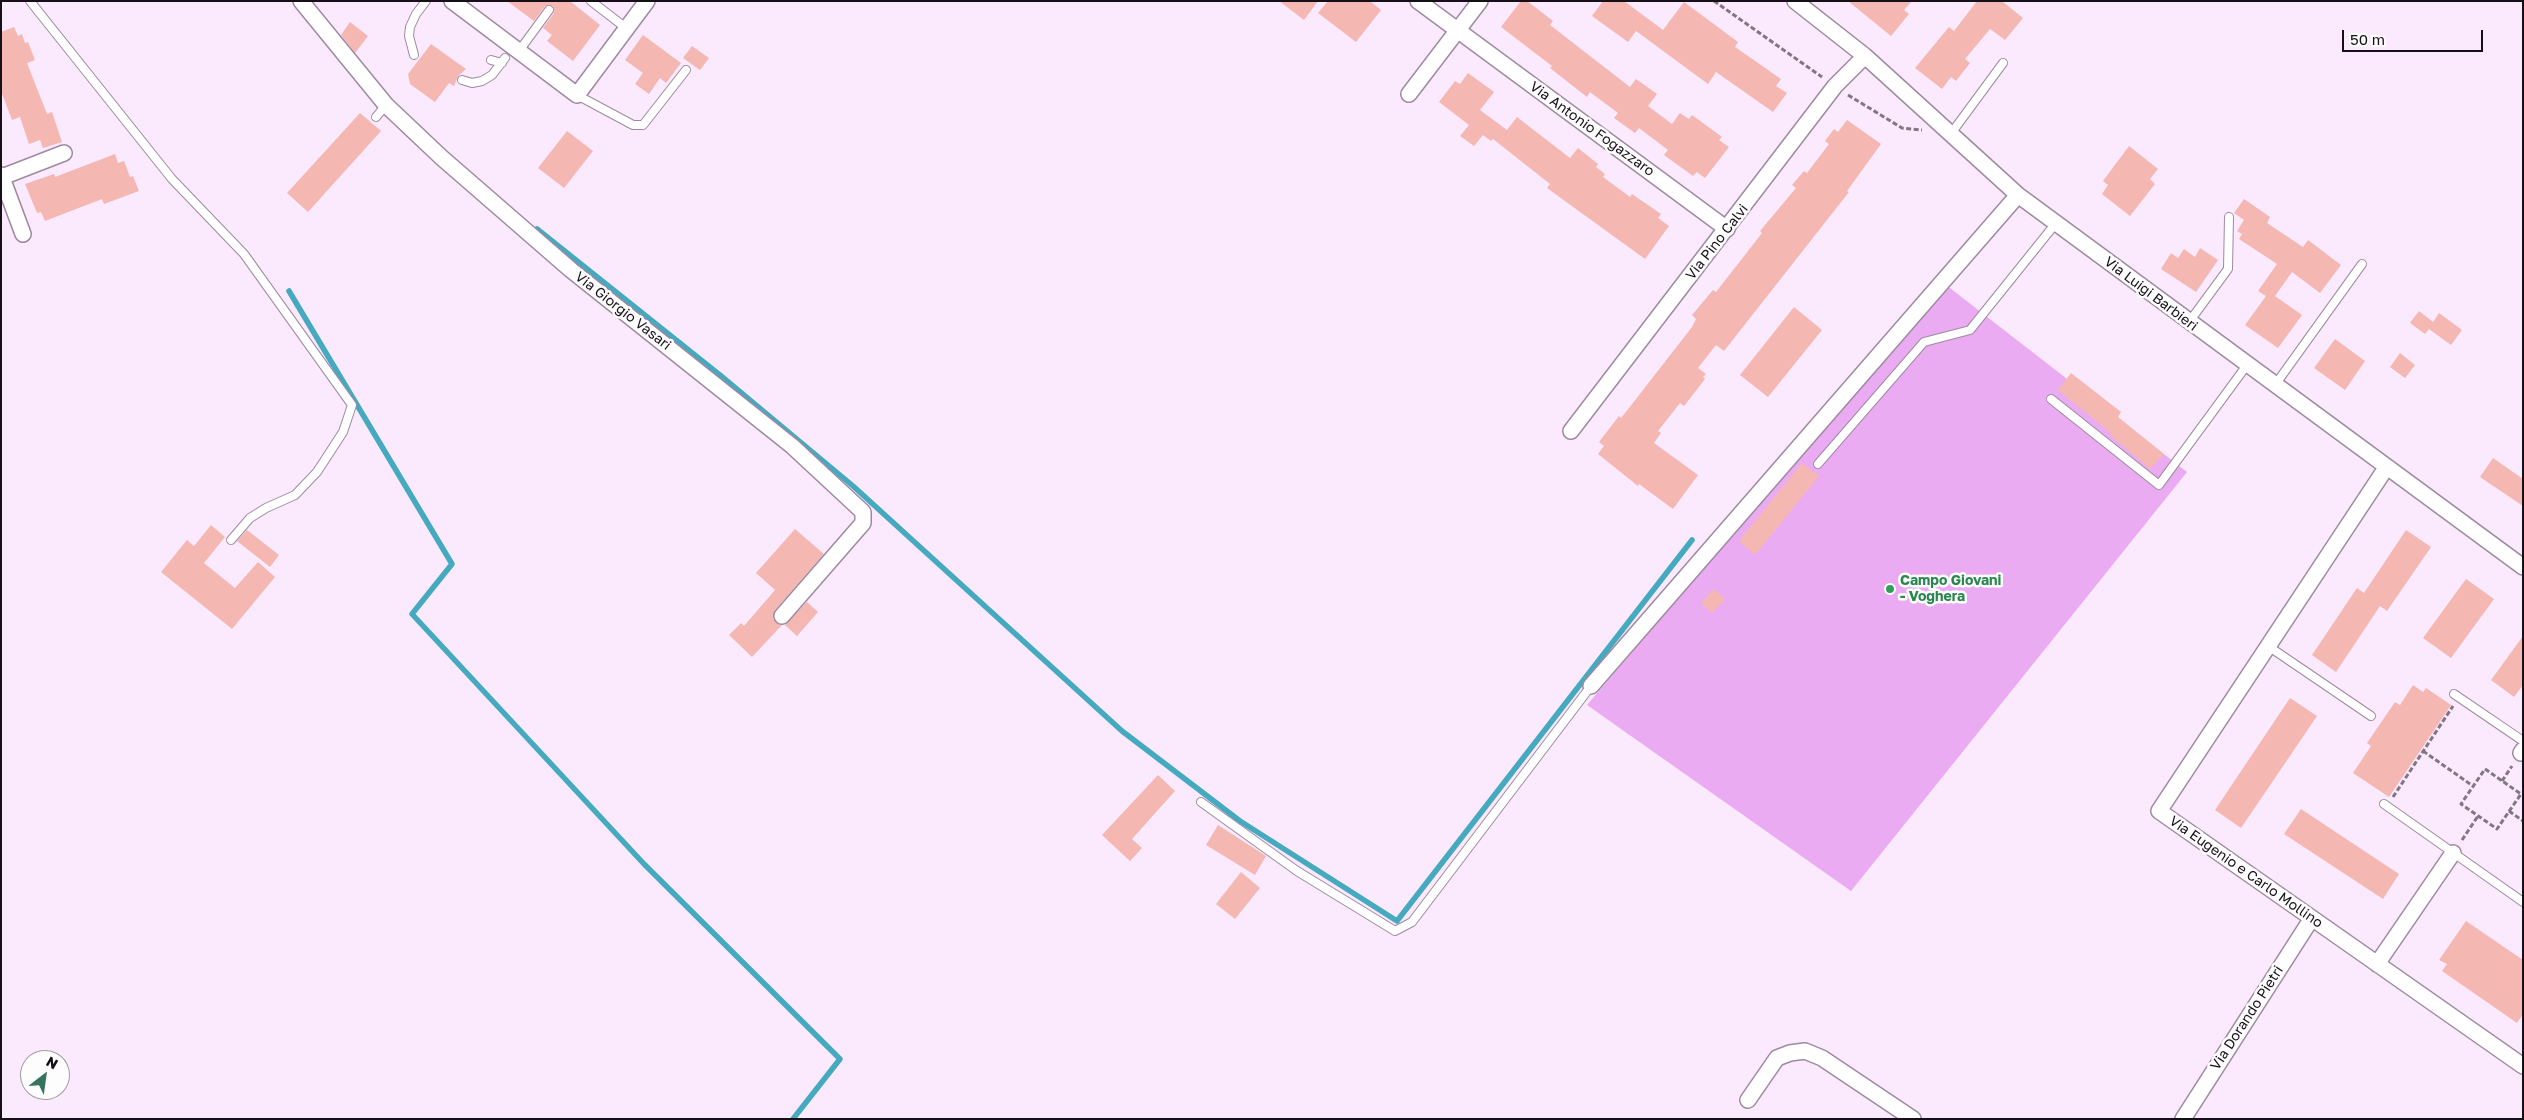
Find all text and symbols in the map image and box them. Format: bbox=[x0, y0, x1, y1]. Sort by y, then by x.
scale bar bbox=[2344, 20, 2485, 52]
text: 50 m bbox=[2350, 30, 2385, 48]
street label: Via Antonio Fogazzaro bbox=[1526, 78, 1658, 180]
street label: Via Pino Calvi bbox=[1682, 201, 1752, 283]
street label: Via Luigi Barbieri bbox=[2101, 253, 2201, 335]
street label: Via Giorgio Vasari bbox=[572, 268, 674, 354]
place label: Campo Giovani - Voghera bbox=[1900, 573, 2001, 606]
marker: Campo Giovani - Voghera bbox=[1884, 583, 1896, 595]
street label: Via Eugenio e Carlo Mollino bbox=[2166, 813, 2326, 931]
street label: Via Dorando Pietri bbox=[2207, 963, 2287, 1073]
north arrow bbox=[20, 1050, 70, 1100]
text: N bbox=[43, 1052, 61, 1072]

